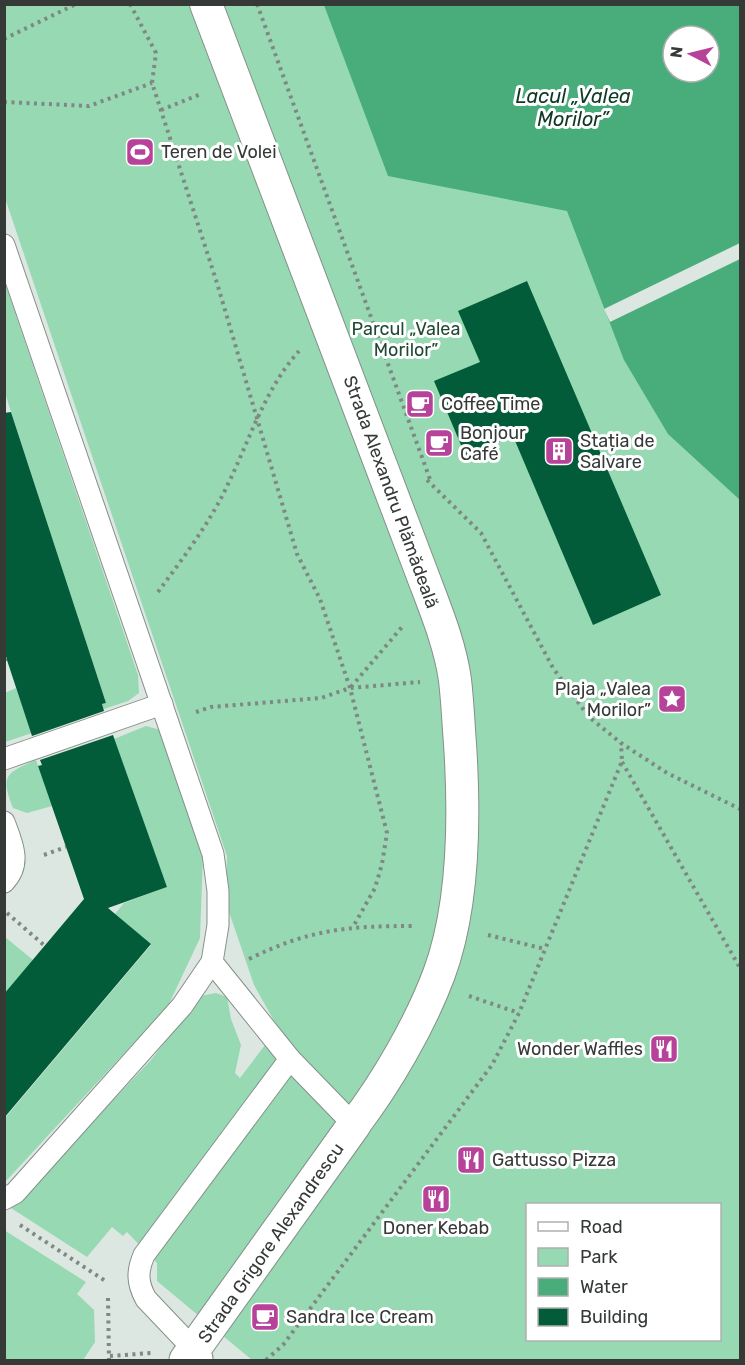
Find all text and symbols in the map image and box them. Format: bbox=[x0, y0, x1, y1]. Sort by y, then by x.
north arrow bbox=[661, 24, 721, 84]
text: N bbox=[666, 45, 687, 59]
water label: Lacul „Valea Morilor” bbox=[515, 84, 631, 131]
sports icon: Teren de Volei bbox=[124, 136, 156, 168]
place label: Teren de Volei bbox=[161, 141, 277, 163]
park label: Parcul „Valea Morilor” bbox=[352, 318, 460, 361]
street label: Strada Alexandru Plămădeală bbox=[339, 373, 443, 611]
cafe icon: Coffee Time bbox=[404, 388, 436, 420]
place label: Coffee Time bbox=[441, 393, 540, 415]
place label: Bonjour Café bbox=[460, 422, 526, 465]
cafe icon: Bonjour Café bbox=[423, 427, 455, 459]
place label: Stația de Salvare bbox=[580, 430, 655, 473]
building icon: Stația de Salvare bbox=[543, 435, 575, 467]
place label: Plaja „Valea Morilor” bbox=[555, 678, 651, 721]
place icon: Plaja „Valea Morilor” bbox=[656, 683, 688, 715]
restaurant icon: Wonder Waffles bbox=[648, 1033, 680, 1065]
place label: Wonder Waffles bbox=[517, 1038, 643, 1060]
street label: Strada Grigore Alexandrescu bbox=[193, 1139, 349, 1347]
restaurant icon: Gattusso Pizza bbox=[455, 1144, 487, 1176]
place label: Gattusso Pizza bbox=[492, 1149, 616, 1171]
restaurant icon: Doner Kebab bbox=[420, 1183, 452, 1215]
legend bbox=[526, 1203, 721, 1341]
text: Road bbox=[580, 1216, 623, 1238]
place label: Doner Kebab bbox=[383, 1217, 489, 1239]
text: Park bbox=[580, 1246, 618, 1268]
text: Water bbox=[580, 1276, 628, 1298]
cafe icon: Sandra Ice Cream bbox=[249, 1301, 281, 1333]
place label: Sandra Ice Cream bbox=[286, 1306, 434, 1328]
text: Building bbox=[580, 1306, 648, 1328]

